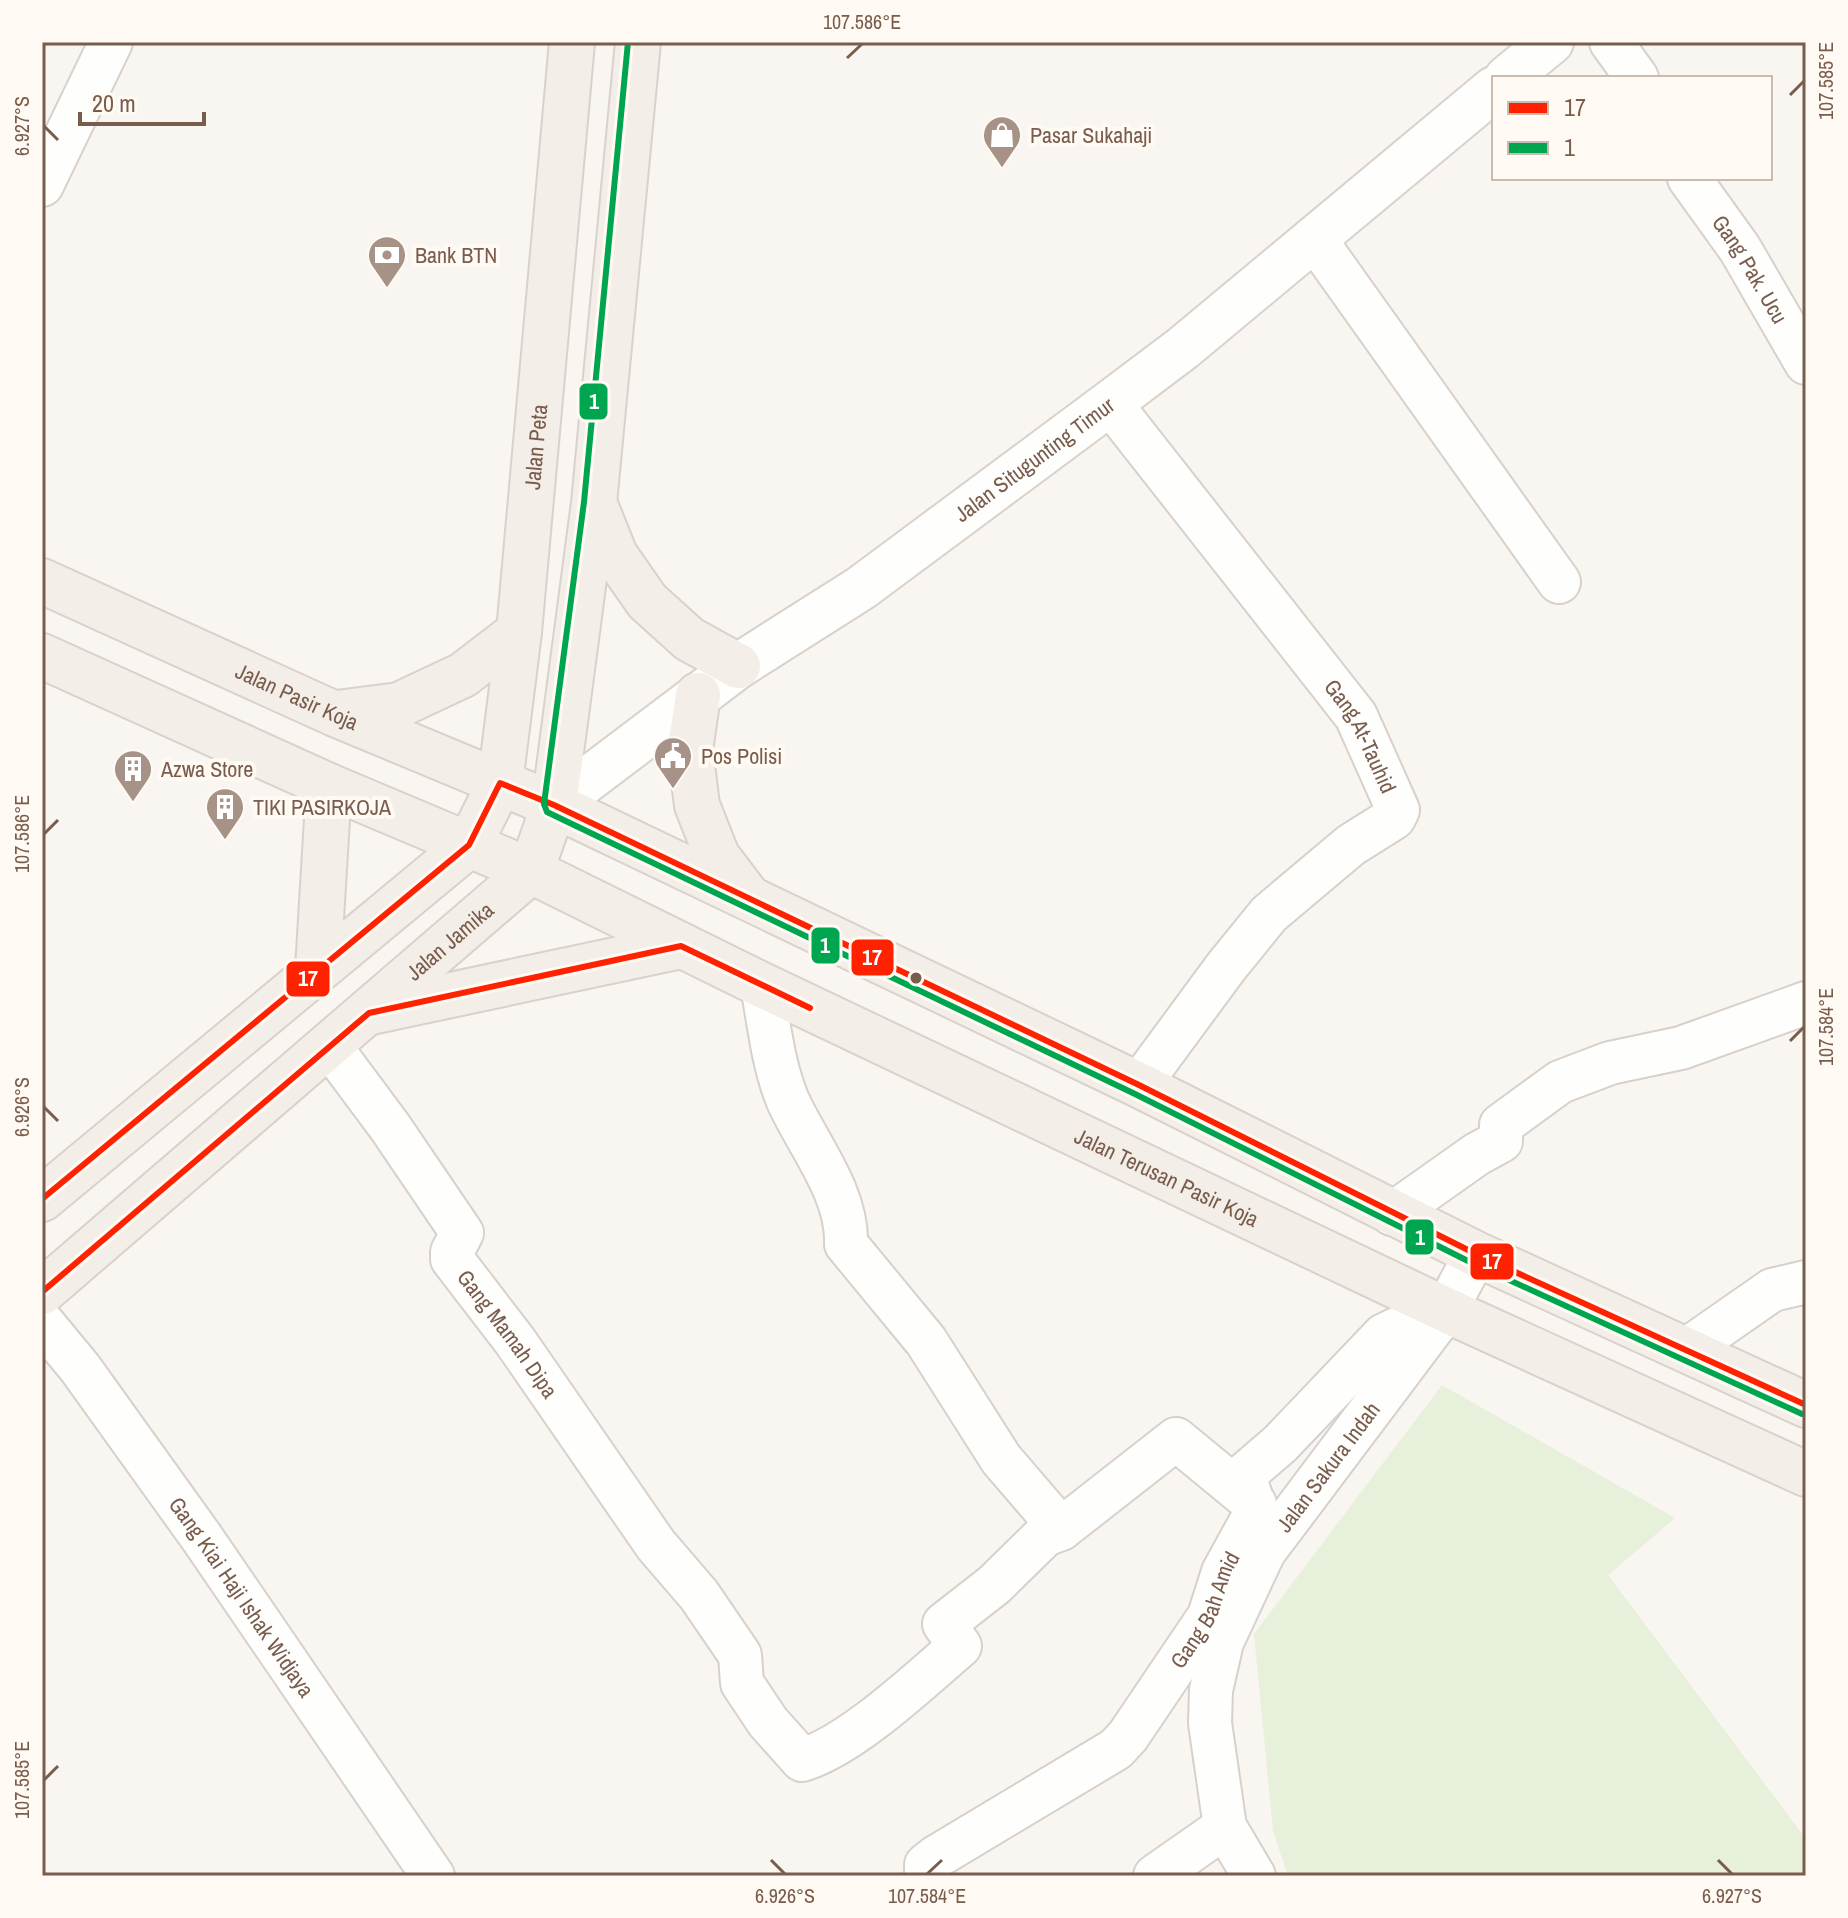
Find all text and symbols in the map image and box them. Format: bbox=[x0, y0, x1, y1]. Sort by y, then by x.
text: 107.586°E bbox=[823, 8, 901, 35]
text: 107.585°E bbox=[1812, 42, 1839, 120]
scale bar bbox=[80, 76, 204, 126]
legend bbox=[1492, 76, 1772, 180]
text: 20 m bbox=[92, 87, 136, 119]
text: 17 bbox=[1564, 91, 1586, 123]
text: 6.927°S bbox=[8, 96, 35, 156]
shop icon: Pasar Sukahaji bbox=[981, 114, 1023, 169]
place label: Pasar Sukahaji bbox=[1030, 120, 1152, 150]
text: 1 bbox=[1564, 131, 1575, 163]
street label: Gang Pak. Ucu bbox=[1705, 209, 1795, 329]
bank icon: Bank BTN bbox=[366, 234, 408, 289]
place label: Bank BTN bbox=[415, 240, 497, 270]
line badge: 1 bbox=[578, 382, 609, 421]
text: 1 bbox=[589, 386, 600, 416]
street label: Jalan Situgunting Timur bbox=[948, 390, 1120, 529]
street label: Jalan Peta bbox=[517, 403, 554, 491]
street label: Jalan Pasir Koja bbox=[231, 656, 363, 737]
street label: Gang At-Tauhid bbox=[1318, 673, 1403, 798]
public building icon: Pos Polisi bbox=[652, 735, 694, 790]
place label: Pos Polisi bbox=[701, 741, 782, 771]
building icon: Azwa Store bbox=[112, 748, 154, 803]
place label: Azwa Store bbox=[160, 754, 253, 784]
building icon: TIKI PASIRKOJA bbox=[204, 786, 246, 841]
place label: TIKI PASIRKOJA bbox=[253, 792, 392, 822]
text: 107.586°E bbox=[8, 795, 35, 873]
street label: Jalan Jamika bbox=[400, 895, 500, 987]
line badge: 1 bbox=[810, 926, 841, 965]
text: 1 bbox=[820, 930, 831, 960]
line badge: 17 bbox=[850, 938, 895, 977]
text: 17 bbox=[862, 942, 882, 972]
line badge: 17 bbox=[285, 960, 331, 998]
text: 17 bbox=[298, 963, 318, 993]
unlabelled marker bbox=[908, 970, 924, 986]
text: 107.584°E bbox=[1812, 988, 1839, 1066]
text: 6.926°S bbox=[8, 1077, 35, 1137]
street label: Jalan Terusan Pasir Koja bbox=[1070, 1121, 1264, 1234]
line badge: 1 bbox=[1404, 1218, 1435, 1256]
text: 1 bbox=[1415, 1222, 1426, 1252]
line badge: 17 bbox=[1469, 1242, 1515, 1281]
text: 17 bbox=[1482, 1246, 1502, 1276]
street label: Gang Mamah Dipa bbox=[450, 1263, 565, 1404]
street label: Jalan Sakura Indah bbox=[1269, 1396, 1387, 1538]
street label: Gang Kiai Haji Ishak Widjaya bbox=[162, 1491, 321, 1703]
street label: Gang Bah Amid bbox=[1163, 1546, 1246, 1674]
text: 107.585°E bbox=[8, 1741, 35, 1819]
text: 6.926°S bbox=[755, 1882, 815, 1909]
text: 107.584°E bbox=[888, 1882, 966, 1909]
text: 6.927°S bbox=[1702, 1882, 1762, 1909]

